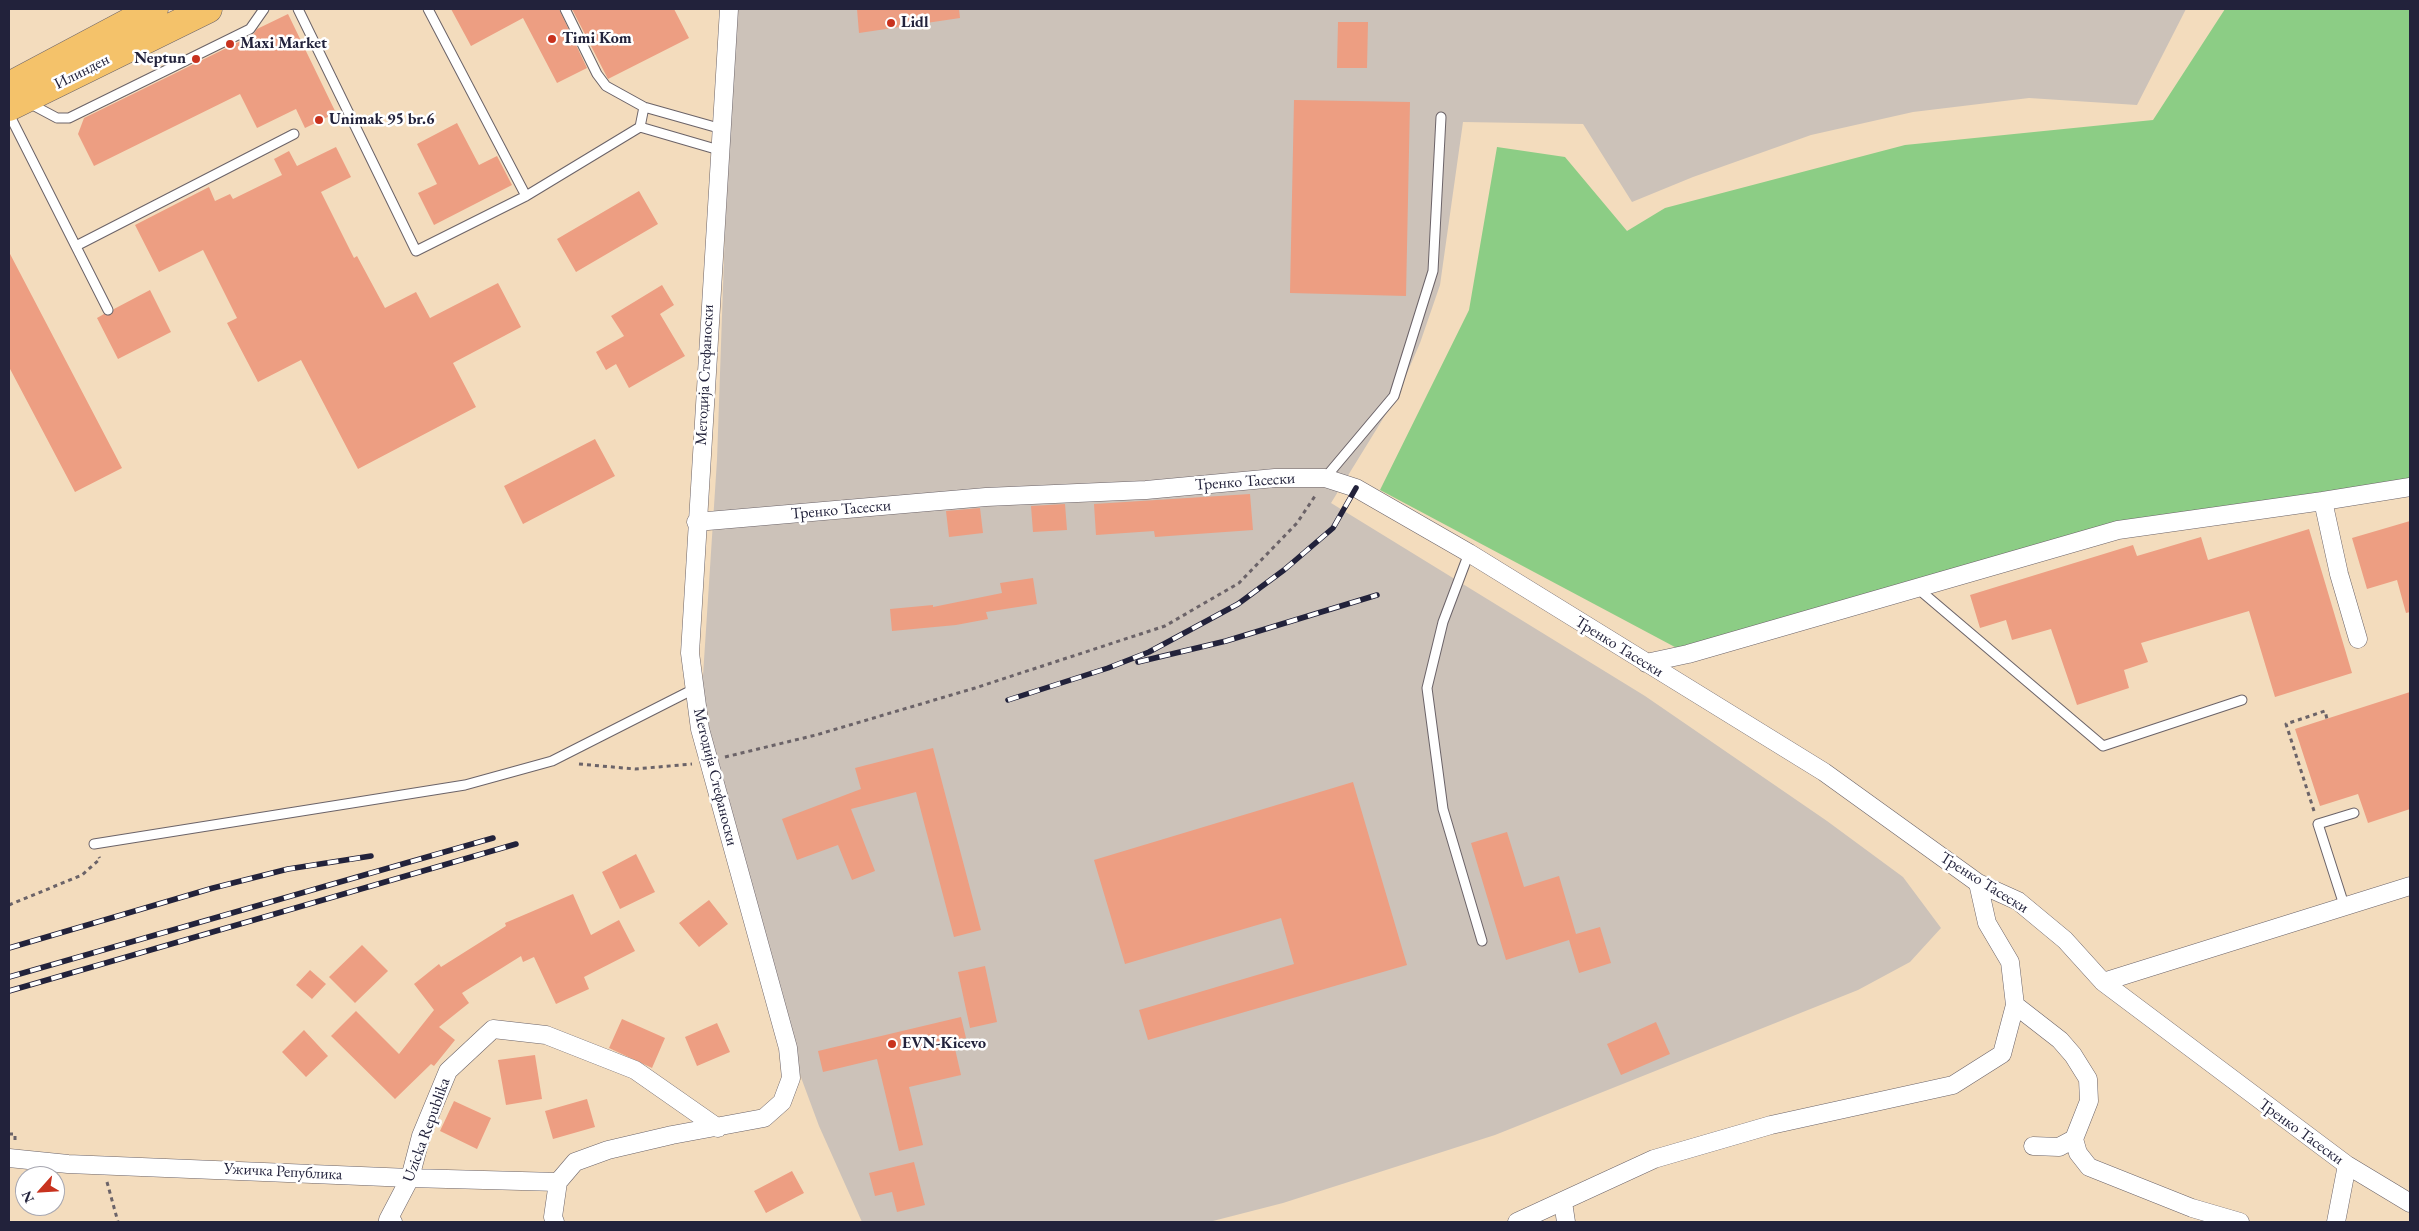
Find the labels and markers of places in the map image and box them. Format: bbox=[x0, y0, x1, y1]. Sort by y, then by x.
place label: Lidl bbox=[901, 13, 929, 33]
marker: Lidl bbox=[885, 17, 897, 29]
place label: Timi Kom bbox=[562, 29, 632, 49]
marker: Timi Kom bbox=[546, 33, 558, 45]
place label: Maxi Market bbox=[240, 34, 327, 54]
marker: Maxi Market bbox=[224, 38, 236, 50]
place label: Neptun bbox=[134, 49, 186, 69]
marker: Neptun bbox=[190, 53, 202, 65]
place label: Unimak 95 br.6 bbox=[329, 110, 434, 130]
marker: Unimak 95 br.6 bbox=[313, 114, 325, 126]
place label: EVN-Kicevo bbox=[902, 1034, 986, 1054]
marker: EVN-Kicevo bbox=[886, 1038, 898, 1050]

